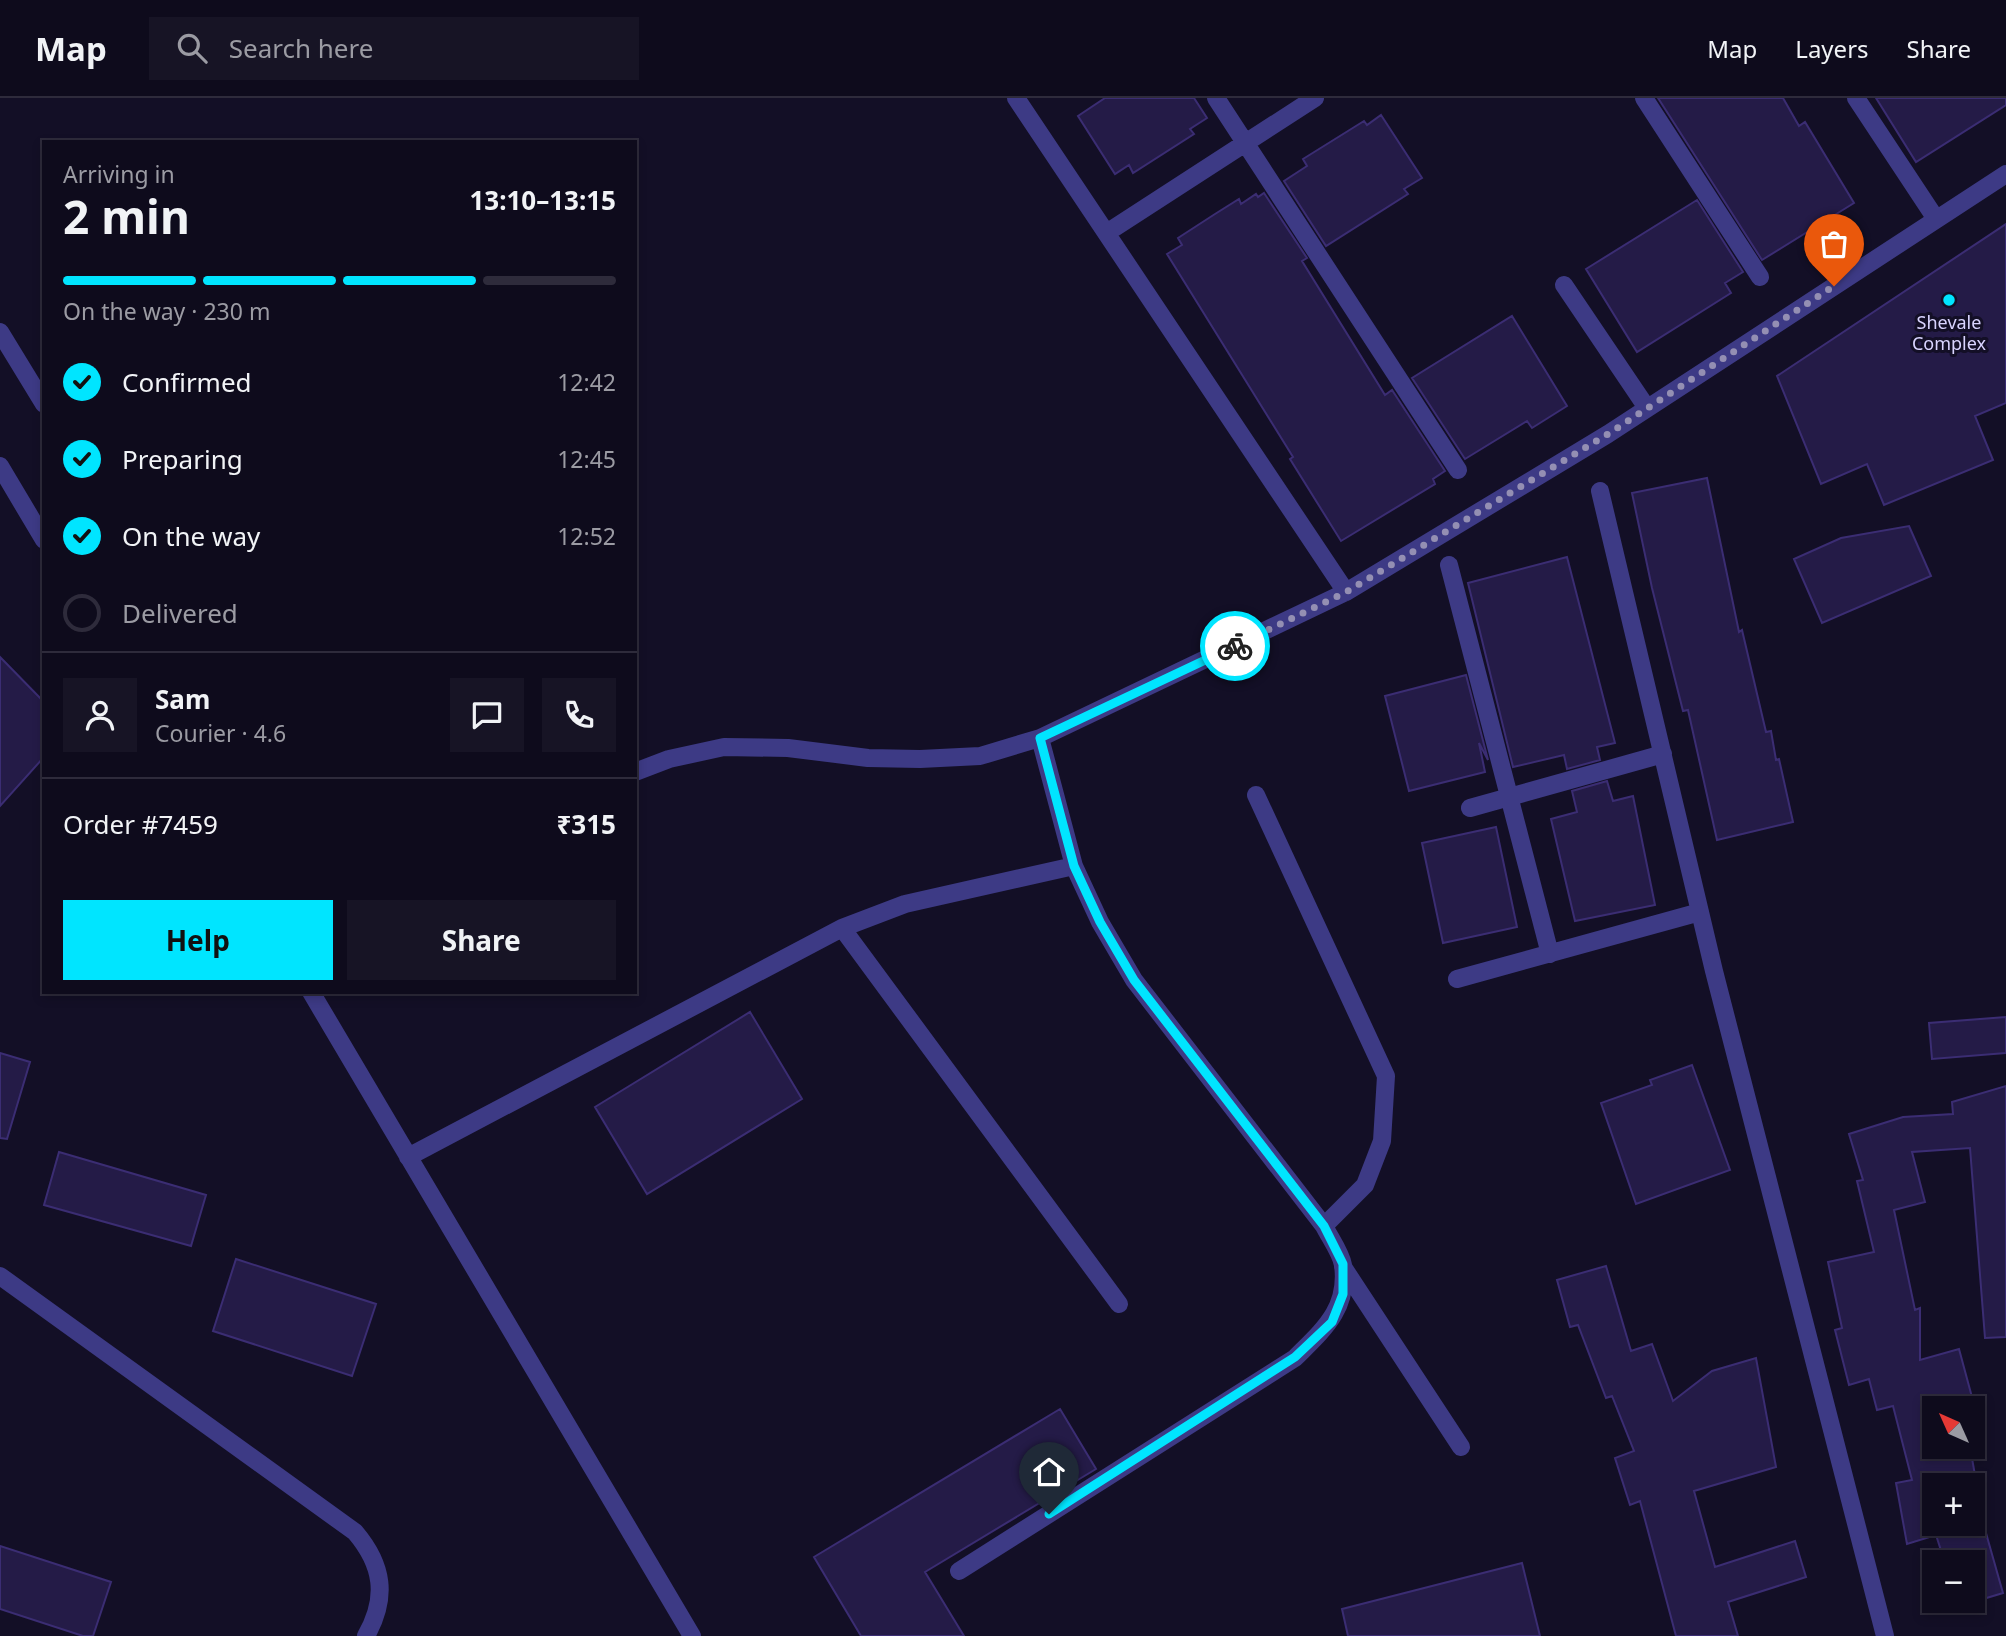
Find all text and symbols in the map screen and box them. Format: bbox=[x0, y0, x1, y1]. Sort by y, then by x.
search box bbox=[149, 17, 639, 80]
text: Map bbox=[35, 26, 107, 71]
icon: search bbox=[173, 29, 211, 67]
text: Search here bbox=[229, 30, 373, 66]
text: Map bbox=[1707, 32, 1757, 65]
text: Layers bbox=[1795, 32, 1869, 65]
text: Share bbox=[1907, 32, 1971, 65]
text: Arriving in bbox=[63, 158, 175, 190]
text: 13:10–13:15 bbox=[469, 182, 616, 218]
text: 2 min bbox=[63, 185, 190, 247]
pin bbox=[1804, 214, 1864, 286]
icon: bag bbox=[1815, 225, 1853, 263]
marker: Shevale Complex bbox=[1941, 292, 1957, 308]
text: On the way · 230 m bbox=[63, 295, 270, 327]
place label: Shevale Complex bbox=[1912, 310, 1987, 355]
icon: check bbox=[63, 363, 101, 401]
text: Confirmed bbox=[122, 364, 252, 400]
text: 12:42 bbox=[557, 366, 616, 398]
icon: check bbox=[63, 440, 101, 478]
text: Preparing bbox=[122, 441, 243, 477]
text: 12:45 bbox=[557, 443, 616, 475]
icon: check bbox=[63, 517, 101, 555]
text: On the way bbox=[122, 518, 260, 554]
text: 12:52 bbox=[557, 520, 616, 552]
text: Delivered bbox=[122, 595, 238, 631]
courier bbox=[1200, 611, 1270, 681]
icon: bike bbox=[1216, 627, 1254, 665]
button: person bbox=[63, 678, 137, 752]
button: chat bbox=[450, 678, 524, 752]
button: phone bbox=[542, 678, 616, 752]
text: Sam bbox=[155, 681, 210, 717]
text: Courier · 4.6 bbox=[155, 717, 286, 749]
text: Order #7459 bbox=[63, 806, 218, 842]
text: ₹315 bbox=[557, 806, 616, 842]
button: Help bbox=[63, 900, 333, 980]
button: Share bbox=[347, 900, 616, 980]
north arrow bbox=[1922, 1396, 1984, 1460]
map controls bbox=[1922, 1396, 1985, 1613]
pin bbox=[1019, 1442, 1079, 1514]
icon: home bbox=[1030, 1453, 1068, 1491]
button: + bbox=[1922, 1473, 1985, 1536]
button: − bbox=[1922, 1550, 1985, 1613]

